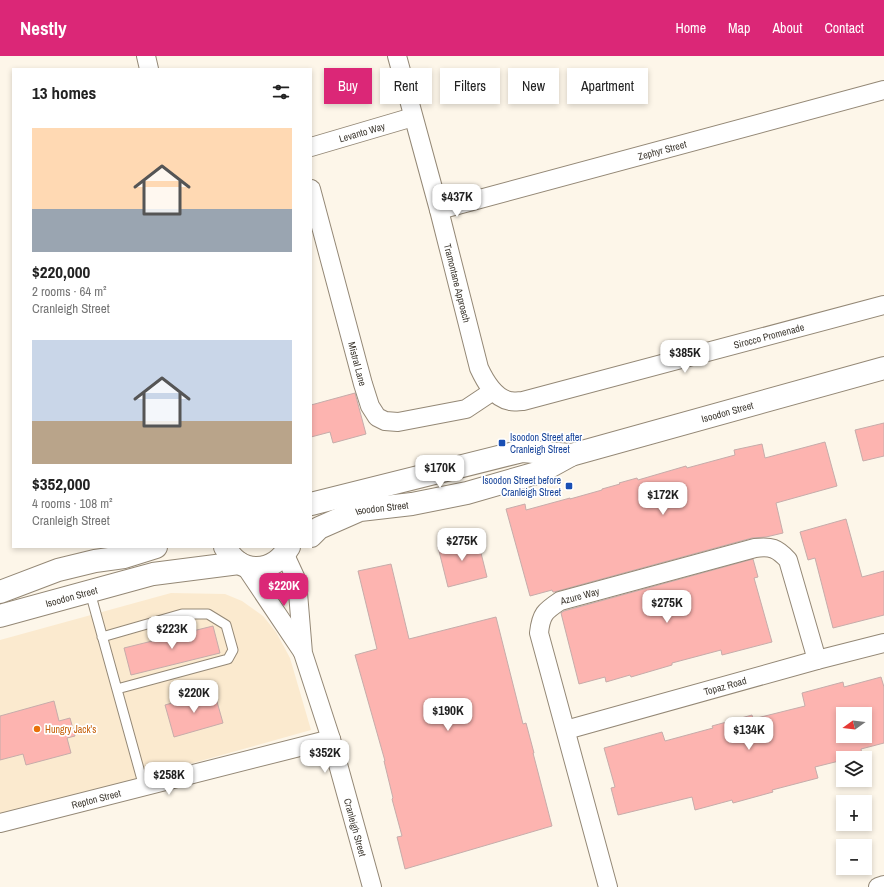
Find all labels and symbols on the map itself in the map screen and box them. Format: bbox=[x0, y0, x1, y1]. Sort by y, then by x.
street label: Levanto Way bbox=[337, 119, 387, 145]
street label: Zephyr Street bbox=[636, 137, 688, 163]
pin: $437K bbox=[429, 184, 485, 218]
street label: Tramontane Approach bbox=[441, 242, 474, 324]
street label: Sirocco Promenade bbox=[732, 320, 806, 351]
street label: Mistral Lane bbox=[346, 340, 370, 388]
pin: $385K bbox=[657, 340, 713, 374]
street label: Isoodon Street bbox=[700, 398, 755, 425]
place label: Isoodon Street after Cranleigh Street bbox=[510, 431, 582, 456]
marker: Isoodon Street after Cranleigh Street bbox=[497, 438, 507, 448]
pin: $170K bbox=[412, 455, 468, 489]
place label: Isoodon Street before Cranleigh Street bbox=[482, 474, 562, 499]
marker: Isoodon Street before Cranleigh Street bbox=[564, 481, 574, 491]
pin: $172K bbox=[635, 482, 691, 516]
street label: Isoodon Street bbox=[353, 498, 410, 518]
pin: $275K bbox=[434, 528, 490, 562]
pin: $220K bbox=[256, 573, 312, 607]
street label: Isoodon Street bbox=[44, 583, 100, 610]
street label: Azure Way bbox=[558, 584, 602, 607]
pin: $275K bbox=[639, 590, 695, 624]
pin: $223K bbox=[144, 616, 200, 650]
street label: Topaz Road bbox=[702, 674, 748, 698]
pin: $220K bbox=[166, 680, 222, 714]
pin: $190K bbox=[420, 698, 476, 732]
north arrow bbox=[836, 707, 872, 743]
pin: $134K bbox=[721, 717, 777, 751]
place label: Hungry Jack's bbox=[45, 723, 96, 736]
marker: Hungry Jack's bbox=[32, 724, 42, 734]
pin: $352K bbox=[297, 740, 353, 774]
pin: $258K bbox=[141, 762, 197, 796]
street label: Repton Street bbox=[70, 786, 123, 811]
street label: Cranleigh Street bbox=[341, 797, 370, 859]

